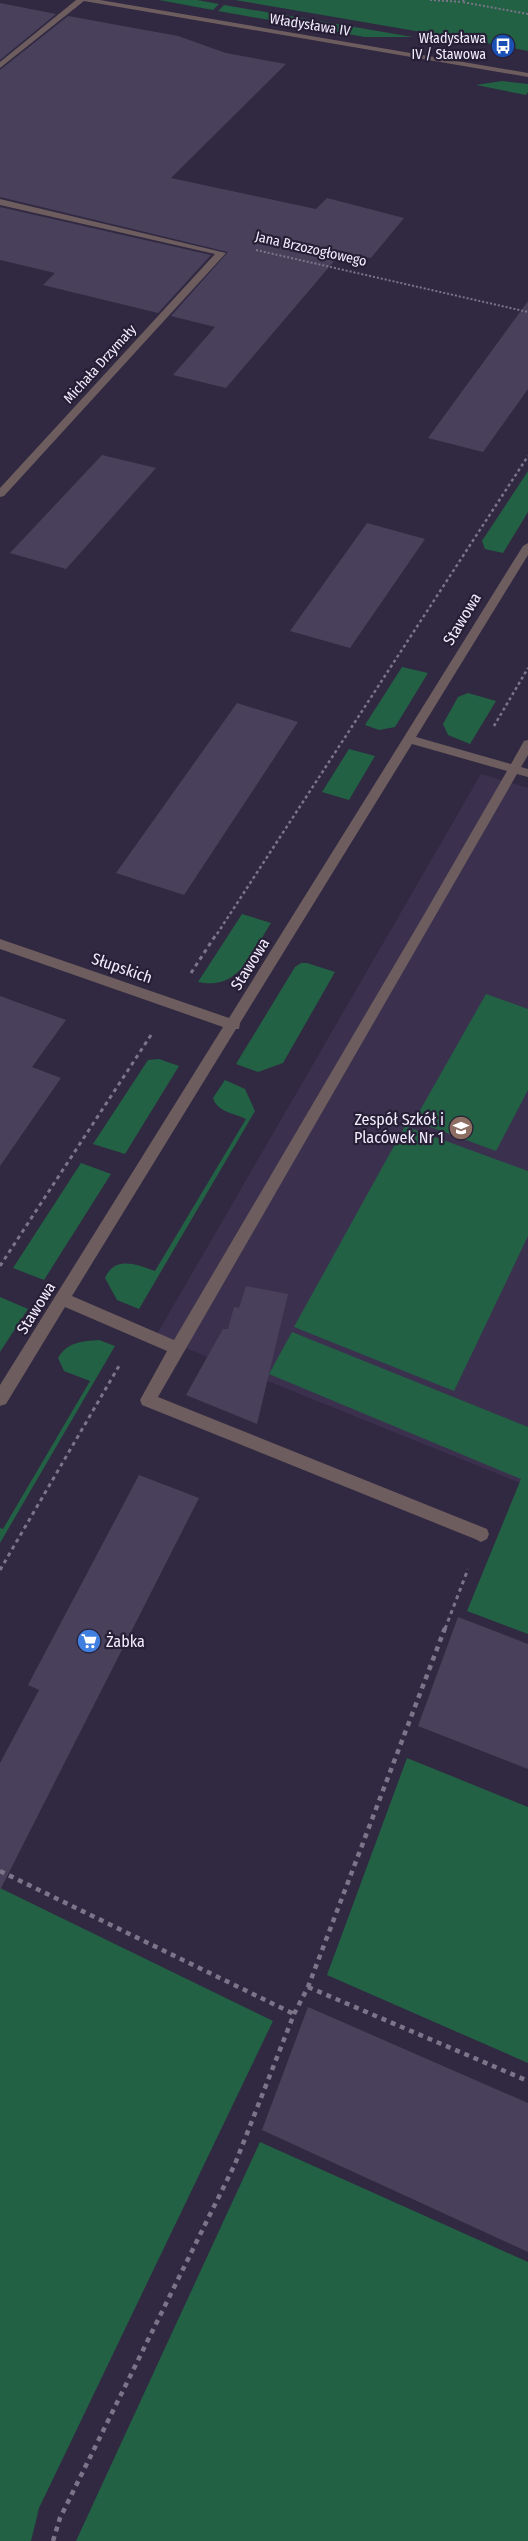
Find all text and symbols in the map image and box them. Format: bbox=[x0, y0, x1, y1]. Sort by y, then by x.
street label: Władysława IV bbox=[268, 10, 352, 40]
place label: Władysława IV / Stawowa bbox=[411, 30, 486, 63]
bus stop icon: Władysława IV / Stawowa bbox=[490, 33, 516, 59]
street label: Jana Brzozogłowego bbox=[254, 228, 368, 270]
street label: Michała Drzymały bbox=[60, 321, 140, 407]
street label: Stawowa bbox=[439, 589, 485, 649]
street label: Stawowa bbox=[227, 934, 273, 994]
street label: Słupskich bbox=[89, 949, 155, 987]
place label: Zespół Szkół i Placówek Nr 1 bbox=[354, 1110, 444, 1147]
school or university icon: Zespół Szkół i Placówek Nr 1 bbox=[448, 1115, 474, 1141]
street label: Stawowa bbox=[13, 1278, 59, 1338]
supermarket icon: Żabka bbox=[76, 1628, 102, 1654]
place label: Żabka bbox=[106, 1632, 145, 1651]

